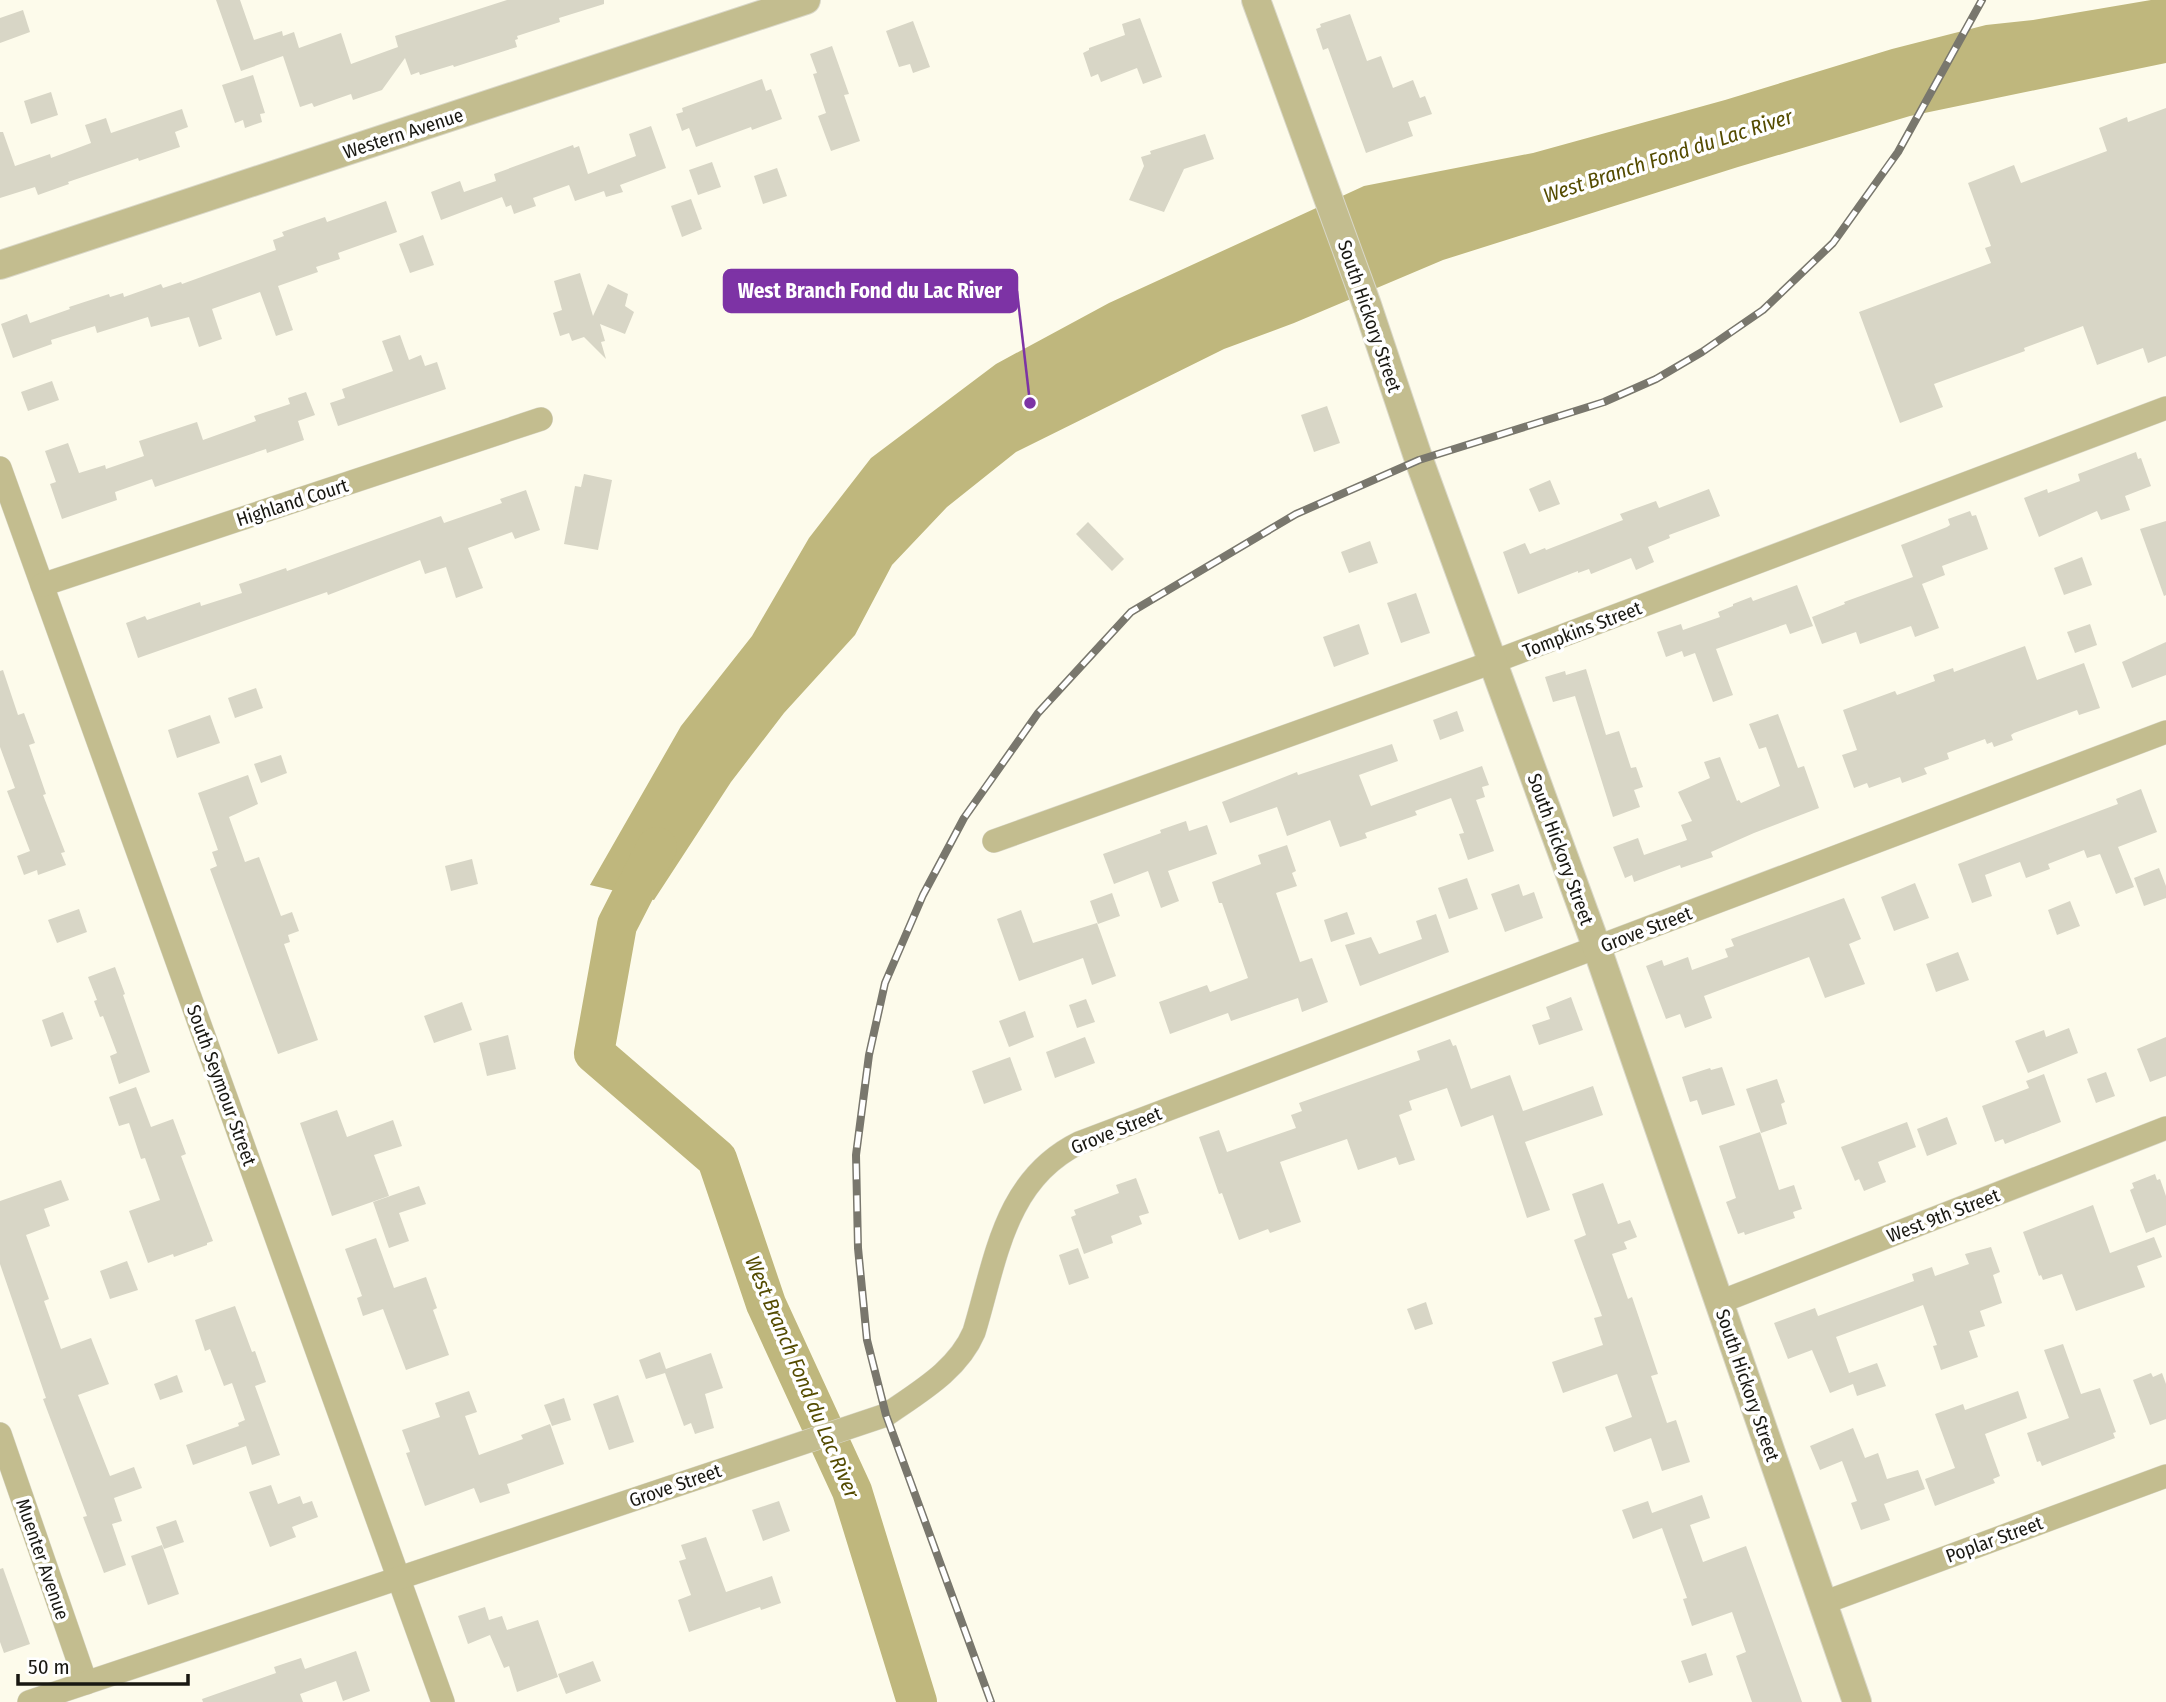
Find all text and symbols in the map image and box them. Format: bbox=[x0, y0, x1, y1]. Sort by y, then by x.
street label: Western Avenue bbox=[340, 103, 466, 164]
water label: West Branch Fond du Lac River bbox=[1540, 103, 1797, 209]
street label: South Hickory Street bbox=[1333, 237, 1407, 396]
callout: West Branch Fond du Lac River bbox=[724, 270, 1017, 312]
text: West Branch Fond du Lac River bbox=[738, 278, 1003, 304]
street label: Highland Court bbox=[233, 473, 352, 531]
street label: Tompkins Street bbox=[1520, 596, 1646, 663]
street label: South Hickory Street bbox=[1522, 770, 1599, 929]
street label: Grove Street bbox=[1597, 901, 1696, 957]
street label: South Seymour Street bbox=[182, 1002, 262, 1170]
street label: Grove Street bbox=[1067, 1102, 1166, 1159]
street label: West 9th Street bbox=[1884, 1183, 2004, 1248]
water label: West Branch Fond du Lac River bbox=[739, 1252, 865, 1503]
street label: South Hickory Street bbox=[1711, 1306, 1785, 1465]
street label: Grove Street bbox=[626, 1459, 725, 1512]
street label: Muenter Avenue bbox=[11, 1496, 74, 1623]
street label: Poplar Street bbox=[1943, 1511, 2047, 1568]
scale bar bbox=[18, 1642, 187, 1686]
text: 50 m bbox=[28, 1654, 70, 1680]

